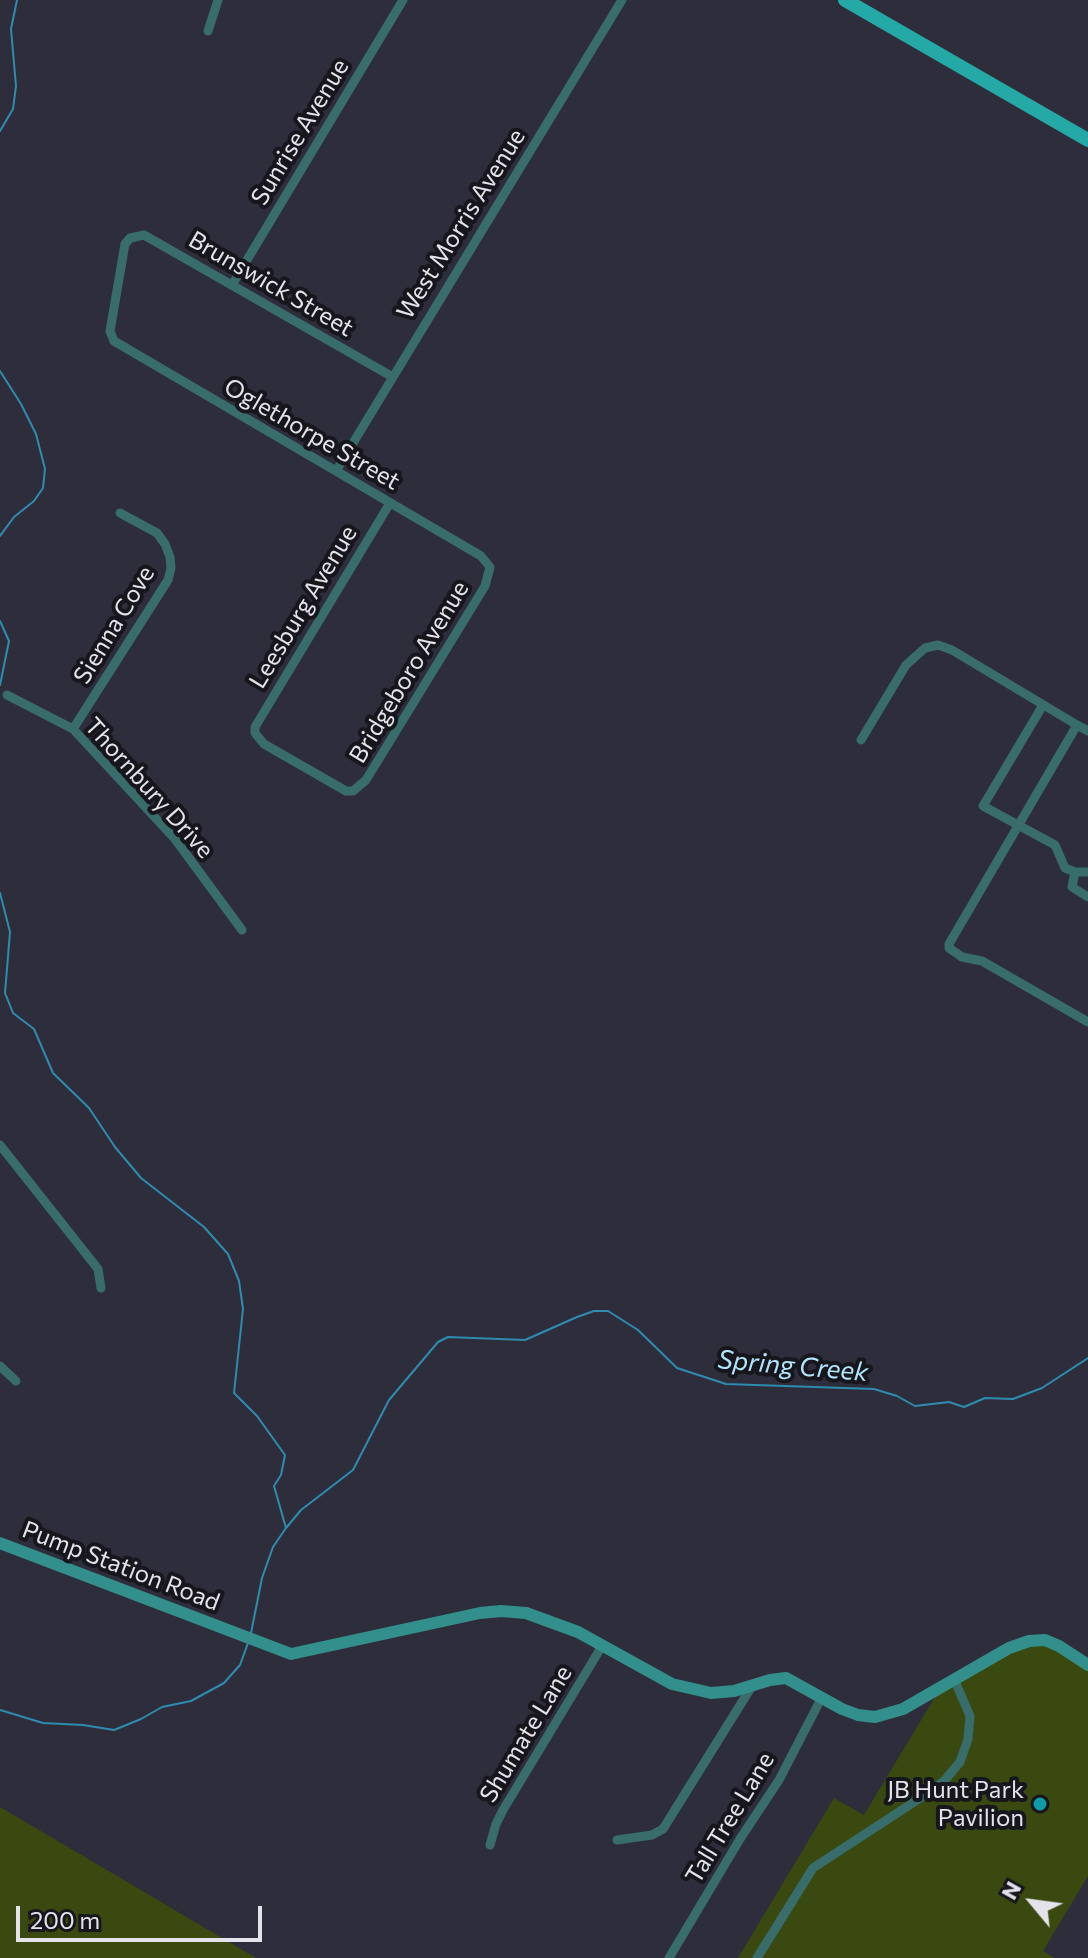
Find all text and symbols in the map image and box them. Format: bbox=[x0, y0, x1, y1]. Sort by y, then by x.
street label: Sunrise Avenue bbox=[245, 54, 355, 210]
street label: West Morris Avenue bbox=[391, 124, 531, 324]
street label: Brunswick Street bbox=[183, 225, 359, 343]
street label: Oglethorpe Street bbox=[219, 372, 405, 496]
street label: Leesburg Avenue bbox=[243, 520, 363, 694]
street label: Sienna Cove bbox=[68, 561, 160, 689]
street label: Bridgeboro Avenue bbox=[343, 576, 475, 768]
street label: Thornbury Drive bbox=[78, 712, 220, 864]
water label: Spring Creek bbox=[716, 1344, 870, 1388]
street label: Pump Station Road bbox=[18, 1515, 224, 1617]
street label: Shumate Lane bbox=[474, 1660, 578, 1808]
street label: Tall Tree Lane bbox=[680, 1747, 780, 1889]
place label: JB Hunt Park Pavilion bbox=[887, 1776, 1024, 1832]
marker: JB Hunt Park Pavilion bbox=[1031, 1795, 1049, 1813]
north arrow bbox=[992, 1862, 1072, 1942]
text: N bbox=[995, 1876, 1026, 1904]
scale bar bbox=[20, 1890, 266, 1940]
text: 200 m bbox=[30, 1905, 100, 1934]

